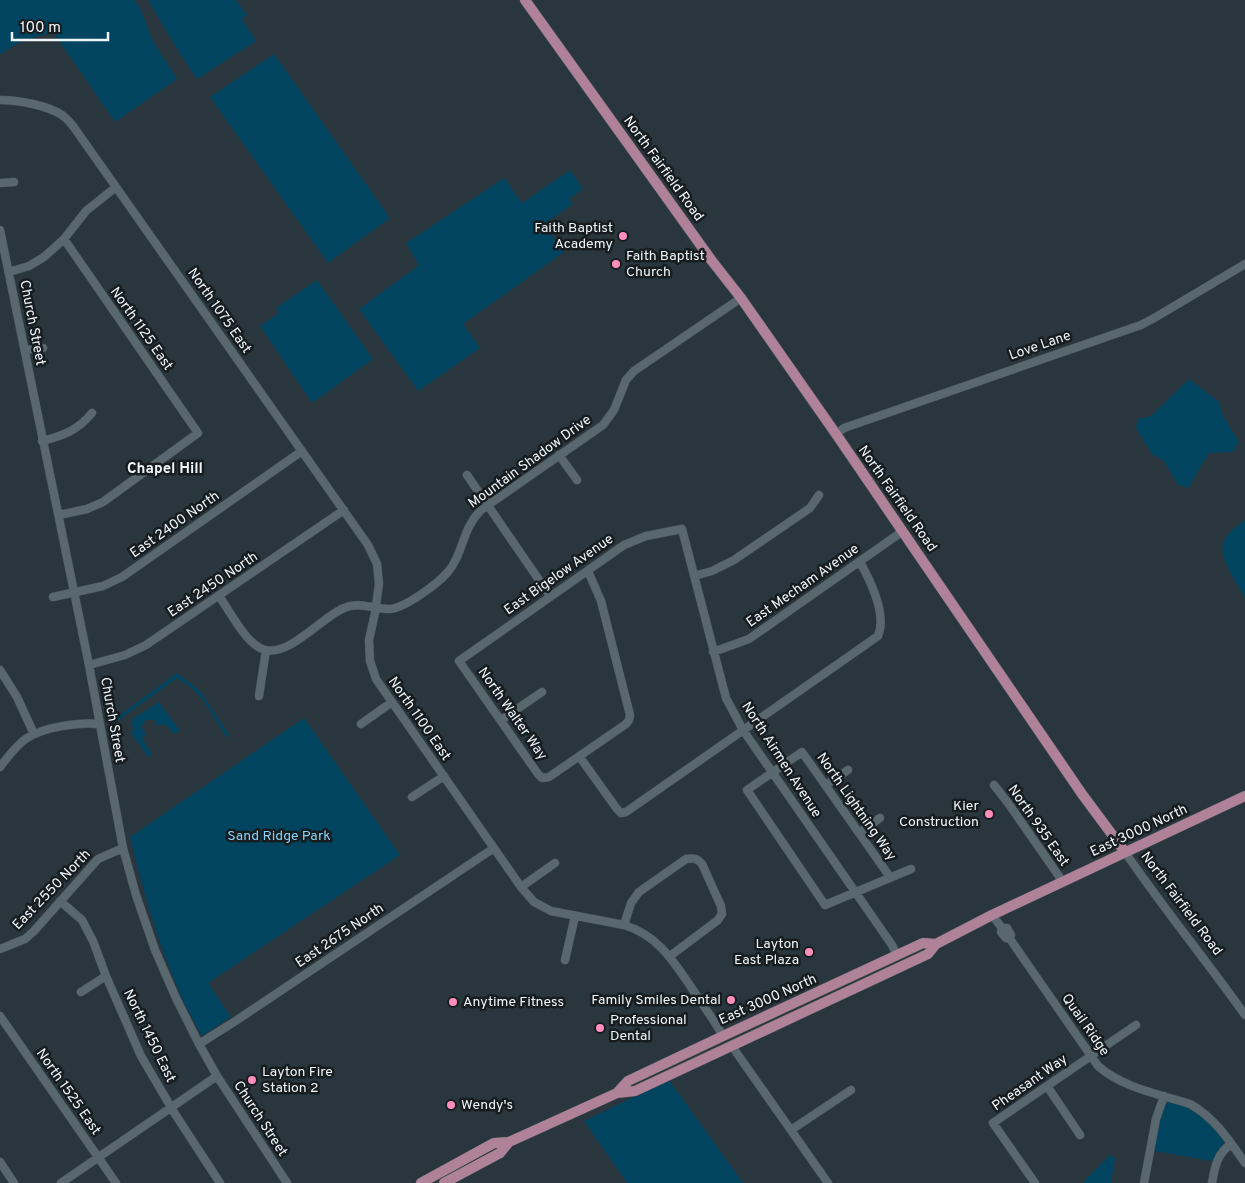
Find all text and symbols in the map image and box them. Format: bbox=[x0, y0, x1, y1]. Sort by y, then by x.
scale bar bbox=[12, 10, 109, 42]
text: 100 m bbox=[20, 19, 61, 38]
street label: North Fairfield Road bbox=[619, 113, 707, 225]
place label: Faith Baptist Academy bbox=[534, 220, 613, 253]
marker: Faith Baptist Academy bbox=[617, 230, 629, 242]
place label: Faith Baptist Church bbox=[626, 248, 705, 281]
marker: Faith Baptist Church bbox=[610, 258, 622, 270]
street label: North 1075 East bbox=[183, 265, 255, 357]
street label: Church Street bbox=[15, 279, 49, 367]
street label: North 1125 East bbox=[106, 284, 176, 374]
street label: Love Lane bbox=[1007, 327, 1073, 365]
street label: Mountain Shadow Drive bbox=[465, 412, 595, 512]
street label: North Fairfield Road bbox=[854, 443, 940, 555]
district label: Chapel Hill bbox=[127, 460, 203, 479]
street label: East 2400 North bbox=[127, 488, 223, 562]
street label: East Bigelow Avenue bbox=[501, 531, 617, 619]
street label: East Mecham Avenue bbox=[743, 541, 863, 631]
street label: East 2450 North bbox=[165, 549, 261, 621]
street label: North Walter Way bbox=[474, 664, 550, 764]
street label: North 1100 East bbox=[384, 674, 454, 764]
street label: Church Street bbox=[96, 676, 128, 764]
street label: North Airmen Avenue bbox=[737, 699, 825, 821]
street label: North Lightning Way bbox=[812, 750, 900, 864]
street label: North 935 East bbox=[1004, 782, 1072, 870]
place label: Kier Construction bbox=[899, 798, 980, 831]
street label: East 3000 North bbox=[1088, 801, 1190, 861]
marker: Kier Construction bbox=[983, 808, 995, 820]
park label: Sand Ridge Park bbox=[227, 828, 331, 845]
street label: East 2550 North bbox=[9, 846, 95, 934]
street label: North Fairfield Road bbox=[1136, 849, 1226, 959]
street label: East 2675 North bbox=[293, 900, 387, 972]
place label: Layton East Plaza bbox=[734, 936, 799, 969]
marker: Layton East Plaza bbox=[803, 946, 815, 958]
street label: East 3000 North bbox=[716, 971, 820, 1029]
street label: North 1450 East bbox=[119, 987, 179, 1085]
street label: Quail Ridge bbox=[1057, 991, 1113, 1059]
place label: Family Smiles Dental bbox=[591, 992, 721, 1009]
place label: Anytime Fitness bbox=[463, 994, 564, 1011]
marker: Family Smiles Dental bbox=[725, 994, 737, 1006]
marker: Anytime Fitness bbox=[447, 996, 459, 1008]
place label: Professional Dental bbox=[610, 1012, 687, 1045]
marker: Professional Dental bbox=[594, 1022, 606, 1034]
street label: North 1525 East bbox=[32, 1046, 104, 1138]
street label: Pheasant Way bbox=[989, 1051, 1071, 1115]
place label: Layton Fire Station 2 bbox=[262, 1064, 333, 1097]
marker: Layton Fire Station 2 bbox=[246, 1074, 258, 1086]
street label: Church Street bbox=[229, 1078, 291, 1160]
place label: Wendy's bbox=[461, 1097, 513, 1114]
marker: Wendy's bbox=[445, 1099, 457, 1111]

